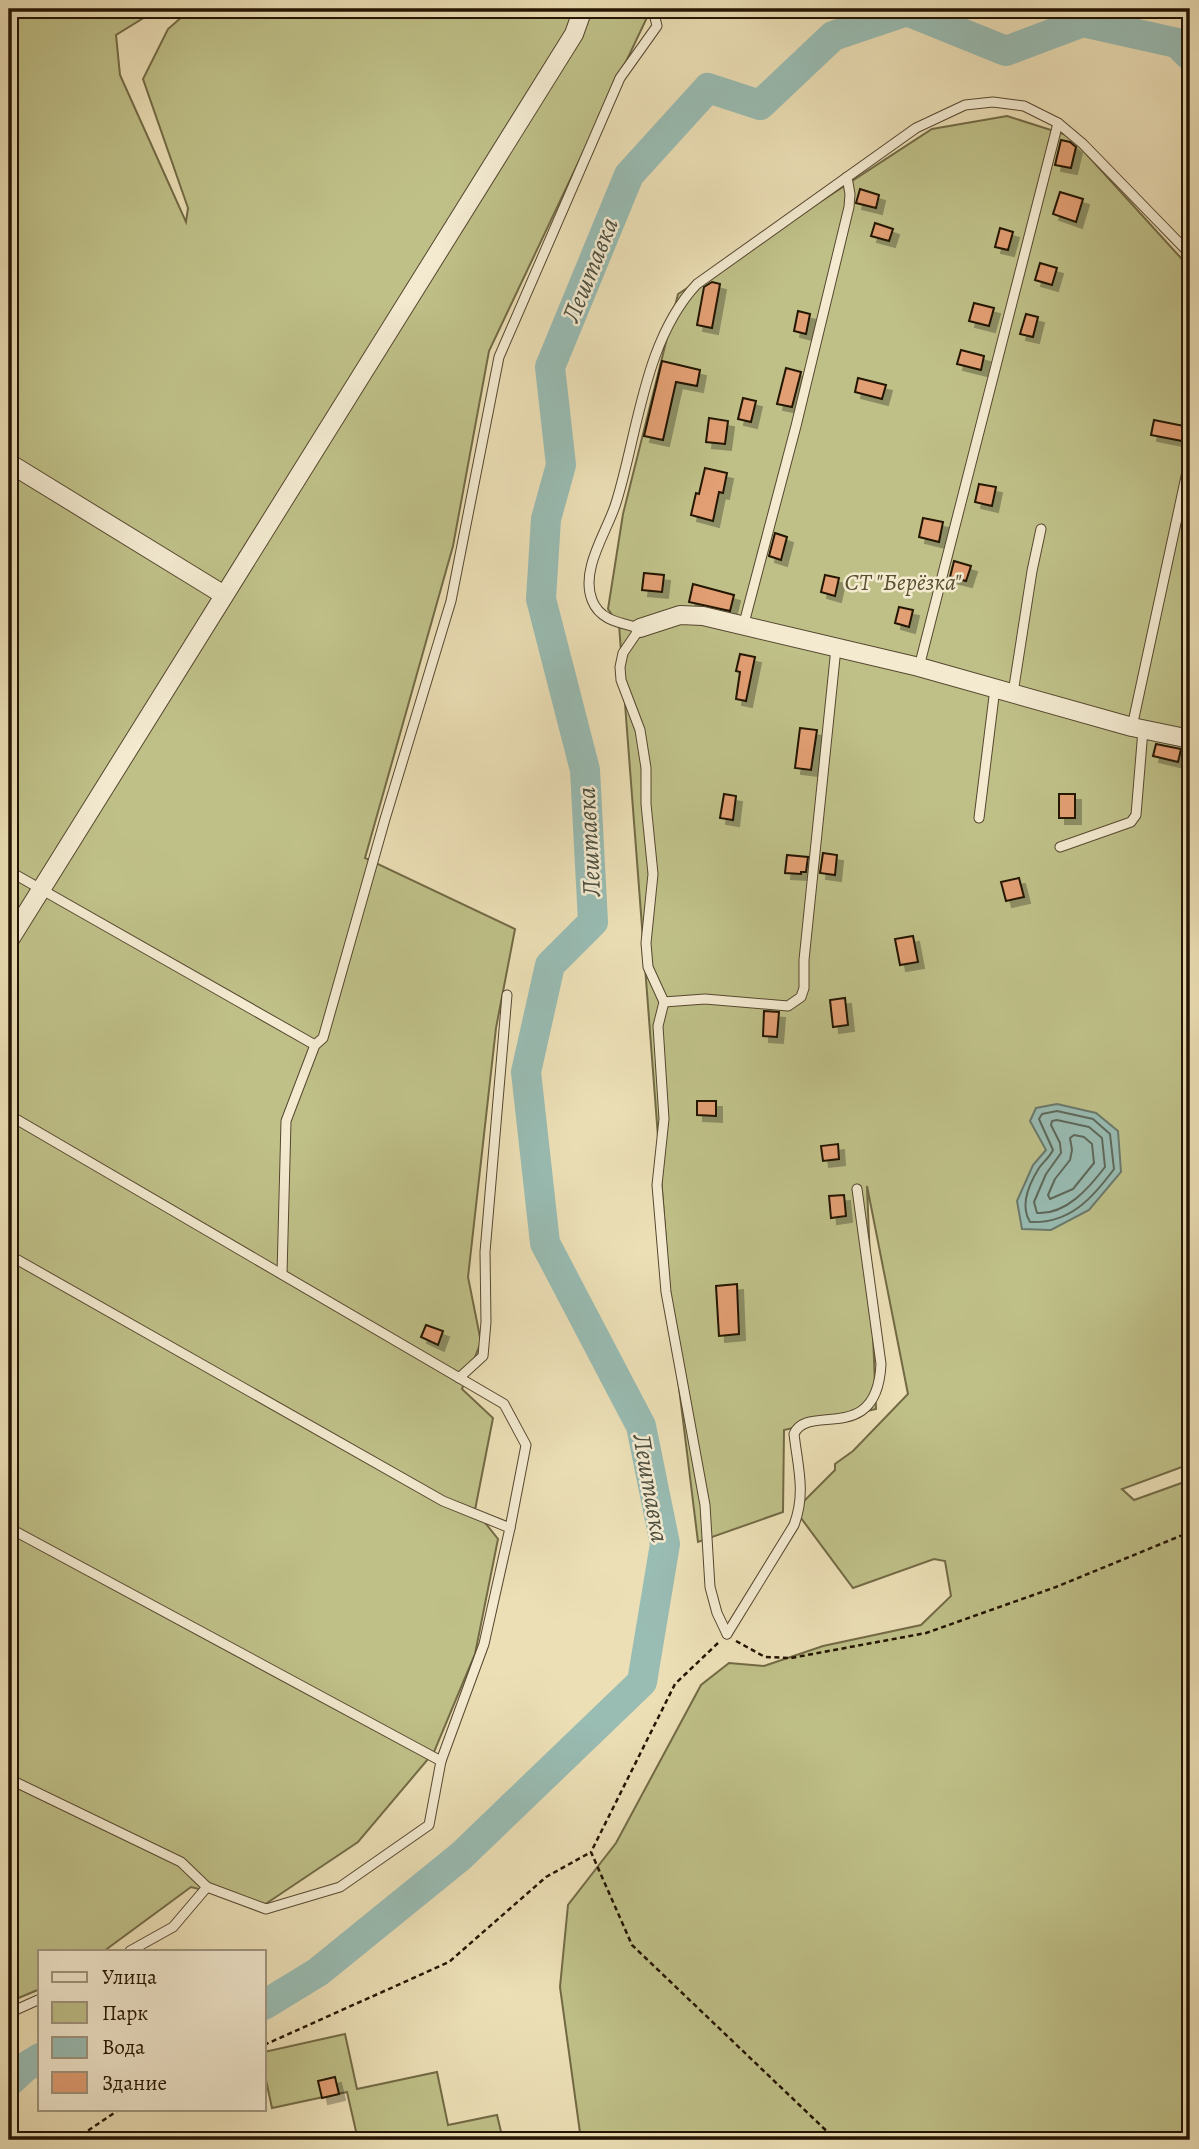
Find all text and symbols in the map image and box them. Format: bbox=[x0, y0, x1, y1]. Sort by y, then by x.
water label: Лештавка bbox=[553, 212, 627, 329]
park label: СТ "Берёзка" bbox=[845, 566, 962, 598]
water label: Лештавка bbox=[569, 786, 609, 899]
water label: Лештавка bbox=[624, 1430, 678, 1545]
legend bbox=[38, 1950, 266, 2110]
text: Улица bbox=[102, 1963, 157, 1991]
text: Парк bbox=[102, 1999, 148, 2027]
text: Вода bbox=[102, 2033, 145, 2061]
text: Здание bbox=[102, 2069, 167, 2097]

